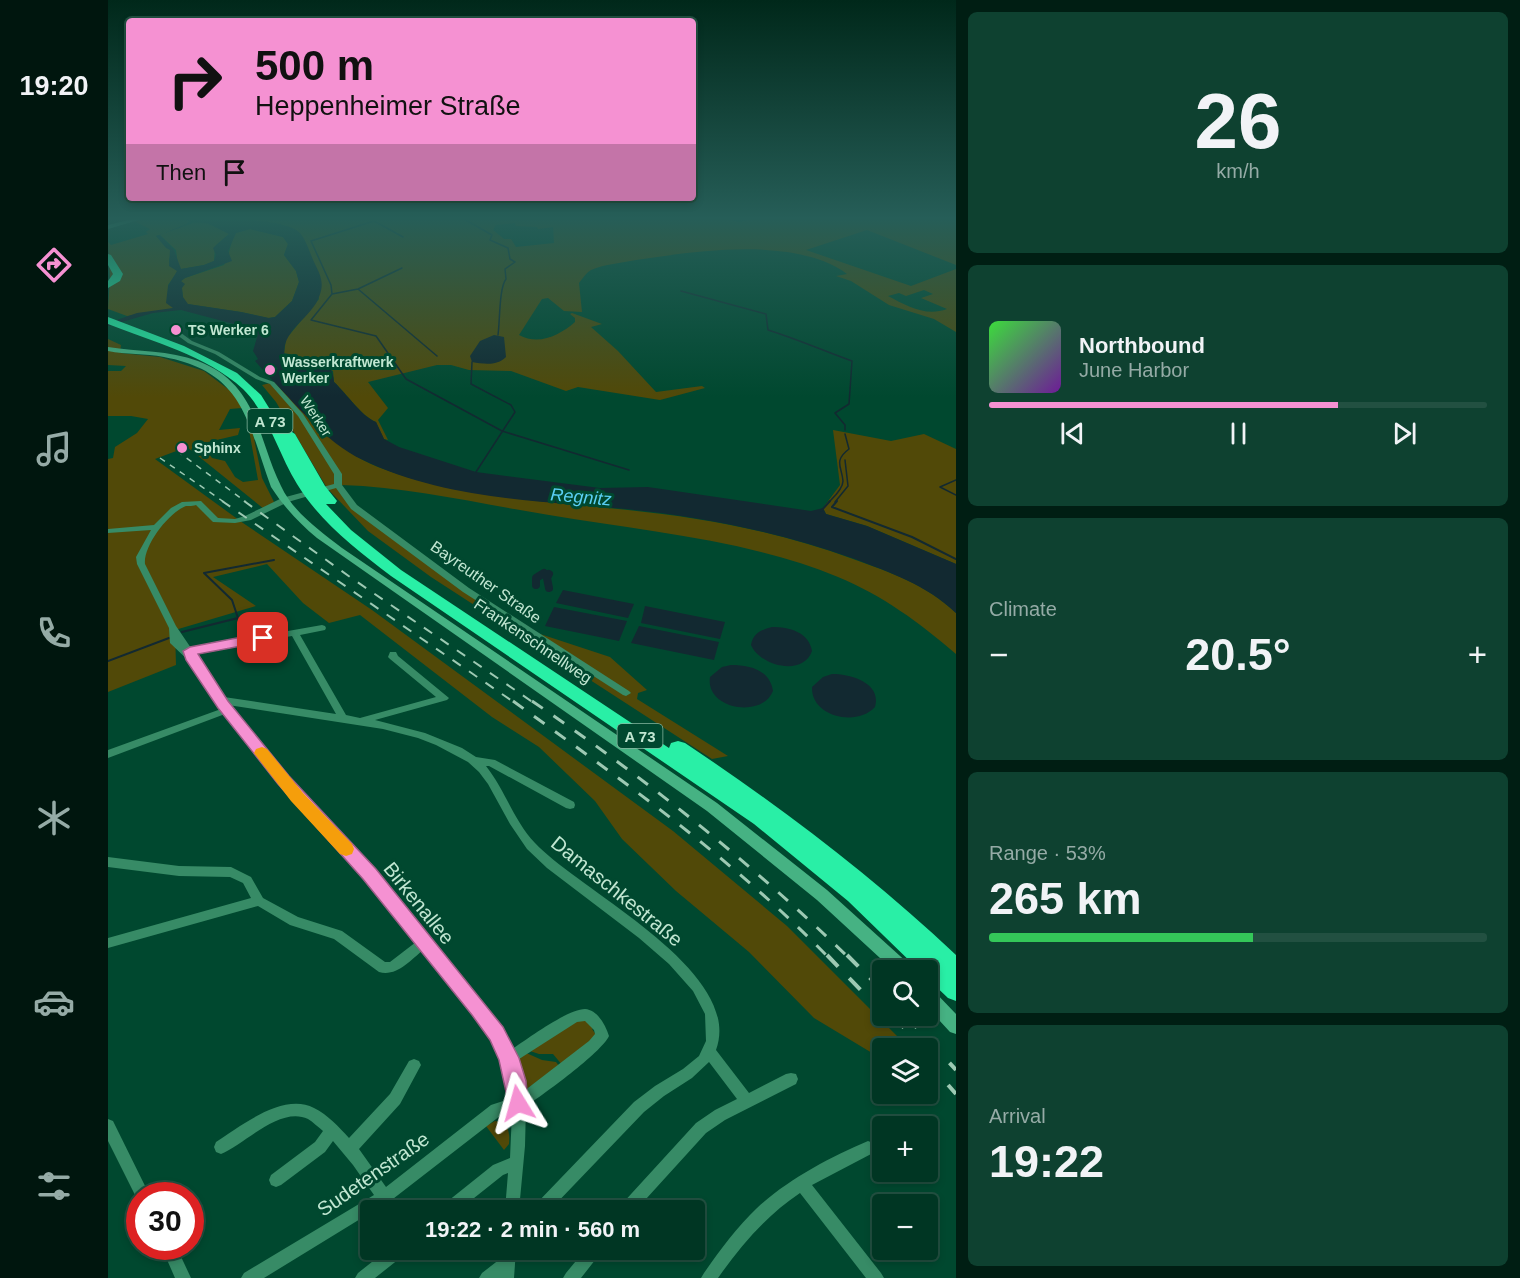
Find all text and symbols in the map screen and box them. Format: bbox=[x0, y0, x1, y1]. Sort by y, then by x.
icon: right bbox=[156, 42, 234, 120]
text: 500 m bbox=[255, 42, 374, 89]
text: 19:20 bbox=[19, 71, 89, 101]
text: 26 bbox=[1195, 77, 1281, 165]
text: Heppenheimer Straße bbox=[255, 91, 521, 121]
icon: arrive bbox=[218, 156, 251, 189]
text: Then bbox=[156, 160, 206, 185]
text: km/h bbox=[1216, 160, 1260, 182]
icon: directions bbox=[33, 244, 75, 286]
place label: TS Werker 6 bbox=[188, 322, 269, 338]
marker: TS Werker 6 bbox=[169, 323, 183, 337]
text: Northbound bbox=[1079, 333, 1205, 358]
place label: Wasserkraftwerk Werker bbox=[282, 354, 394, 386]
text: June Harbor bbox=[1079, 359, 1189, 381]
marker: Wasserkraftwerk Werker bbox=[263, 363, 277, 377]
street label: Werker bbox=[297, 393, 335, 439]
road number: A 73 bbox=[248, 409, 292, 433]
icon: previous bbox=[1056, 417, 1089, 450]
icon: pause bbox=[1222, 417, 1255, 450]
icon: next bbox=[1388, 417, 1421, 450]
icon: music bbox=[33, 428, 75, 470]
place label: Sphinx bbox=[194, 440, 241, 456]
marker: Sphinx bbox=[175, 441, 189, 455]
water label: Regnitz bbox=[550, 484, 612, 510]
street label: Bayreuther Straße bbox=[428, 538, 544, 627]
street label: Frankenschnellweg bbox=[471, 595, 595, 687]
text: Climate bbox=[989, 598, 1057, 620]
icon: phone bbox=[33, 612, 75, 654]
pin bbox=[237, 612, 288, 663]
icon: arrive bbox=[246, 621, 279, 654]
text: 20.5° bbox=[1185, 629, 1291, 680]
text: − bbox=[989, 636, 1008, 673]
text: + bbox=[1468, 636, 1487, 673]
road number: A 73 bbox=[618, 724, 662, 748]
icon: climate bbox=[33, 797, 75, 839]
street label: Damaschkestraße bbox=[547, 831, 687, 951]
text: Range · 53% bbox=[989, 842, 1106, 864]
street label: Birkenallee bbox=[379, 858, 459, 948]
text: 265 km bbox=[989, 873, 1142, 924]
map controls bbox=[872, 960, 938, 1260]
button: search bbox=[872, 960, 938, 1026]
icon: car bbox=[33, 981, 75, 1023]
button: layers bbox=[872, 1038, 938, 1104]
position arrow bbox=[486, 1071, 550, 1135]
text: Arrival bbox=[989, 1105, 1046, 1127]
button: + bbox=[872, 1116, 938, 1182]
street label: Sudetenstraße bbox=[313, 1127, 433, 1221]
text: 19:22 bbox=[989, 1136, 1104, 1187]
icon: filters bbox=[33, 1165, 75, 1207]
speed limit sign: 30 bbox=[126, 1182, 204, 1260]
button: − bbox=[872, 1194, 938, 1260]
text: 19:22 · 2 min · 560 m bbox=[425, 1217, 640, 1242]

